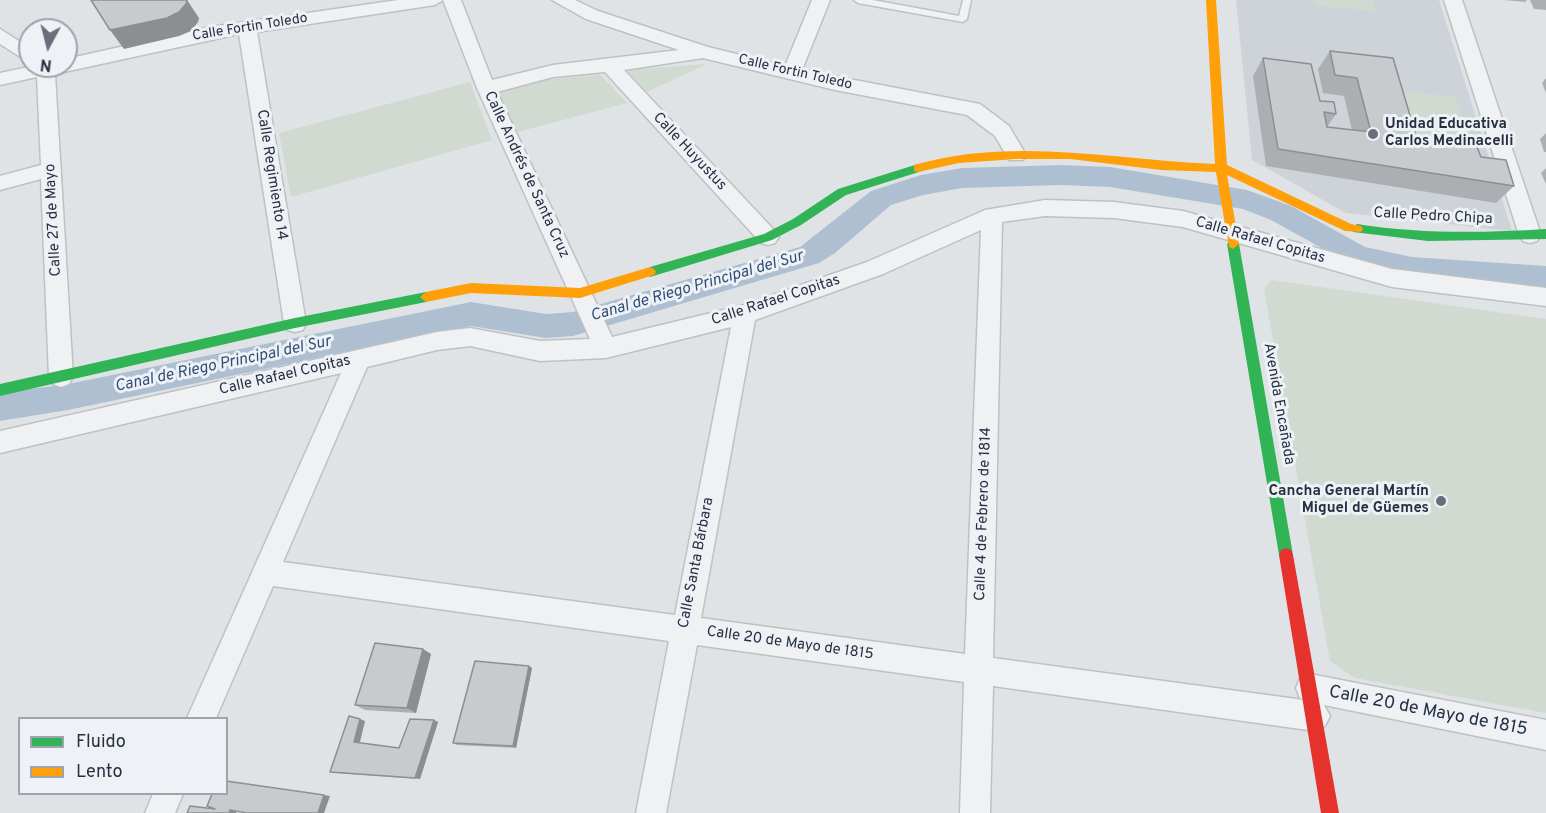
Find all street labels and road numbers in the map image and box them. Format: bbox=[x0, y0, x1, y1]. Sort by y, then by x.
street label: Calle Fortin Toledo bbox=[191, 11, 309, 45]
street label: Calle Fortin Toledo bbox=[736, 52, 854, 94]
street label: Calle Andrés de Santa Cruz bbox=[479, 89, 573, 261]
street label: Calle Regimiento 14 bbox=[252, 108, 290, 242]
street label: Calle Huyustus bbox=[648, 109, 730, 195]
street label: Calle 27 de Mayo bbox=[42, 163, 66, 277]
street label: Calle Pedro Chipa bbox=[1373, 205, 1493, 229]
street label: Calle Rafael Copitas bbox=[1193, 214, 1327, 268]
street label: Calle Rafael Copitas bbox=[709, 272, 843, 330]
street label: Avenida Encañada bbox=[1258, 342, 1298, 466]
street label: Calle Rafael Copitas bbox=[218, 352, 352, 400]
street label: Calle 4 de Febrero de 1814 bbox=[972, 427, 996, 601]
street label: Calle Santa Bárbara bbox=[675, 496, 719, 630]
street label: Calle 20 de Mayo de 1815 bbox=[705, 623, 875, 665]
street label: Calle 20 de Mayo de 1815 bbox=[1327, 682, 1529, 742]

